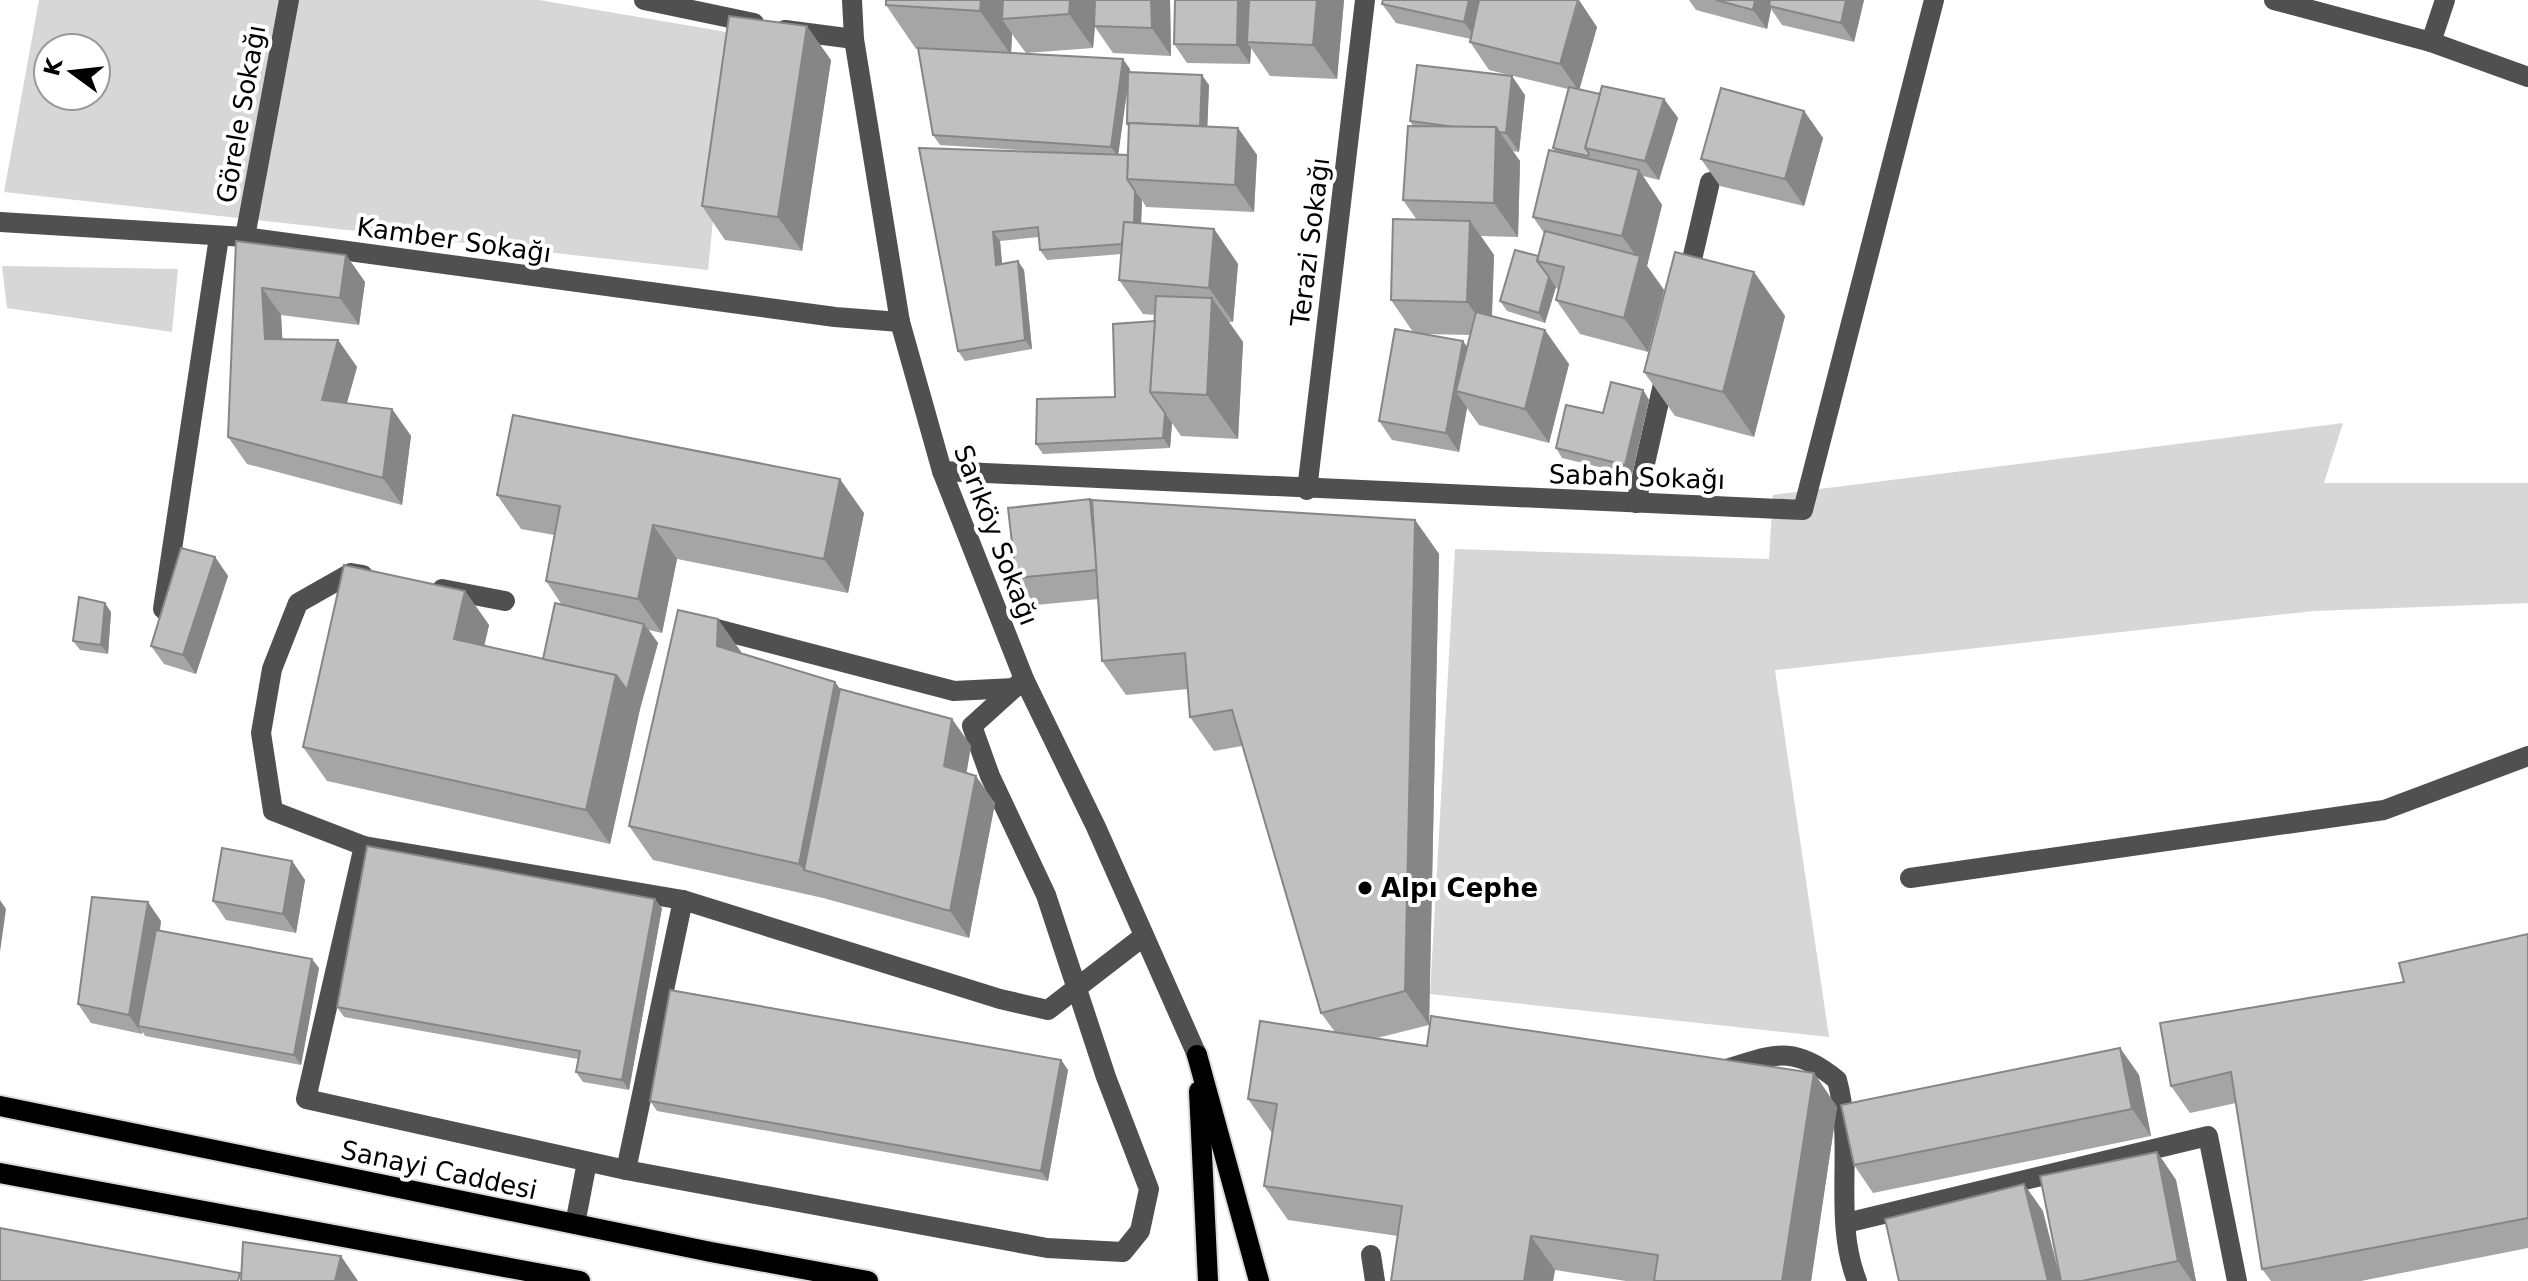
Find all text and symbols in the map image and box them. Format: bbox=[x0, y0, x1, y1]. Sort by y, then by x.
street label: Görele Sokağı bbox=[211, 23, 271, 205]
north arrow bbox=[32, 32, 112, 112]
text: K bbox=[39, 55, 68, 78]
street label: Terazi Sokağı bbox=[1285, 156, 1335, 329]
street label: Kamber Sokağı bbox=[355, 212, 553, 268]
street label: Sarıköy Sokağı bbox=[948, 441, 1044, 629]
street label: Sabah Sokağı bbox=[1548, 459, 1726, 495]
place label: Alpı Cephe bbox=[1381, 873, 1538, 903]
marker: Alpı Cephe bbox=[1356, 879, 1374, 897]
street label: Sanayi Caddesi bbox=[338, 1135, 540, 1205]

